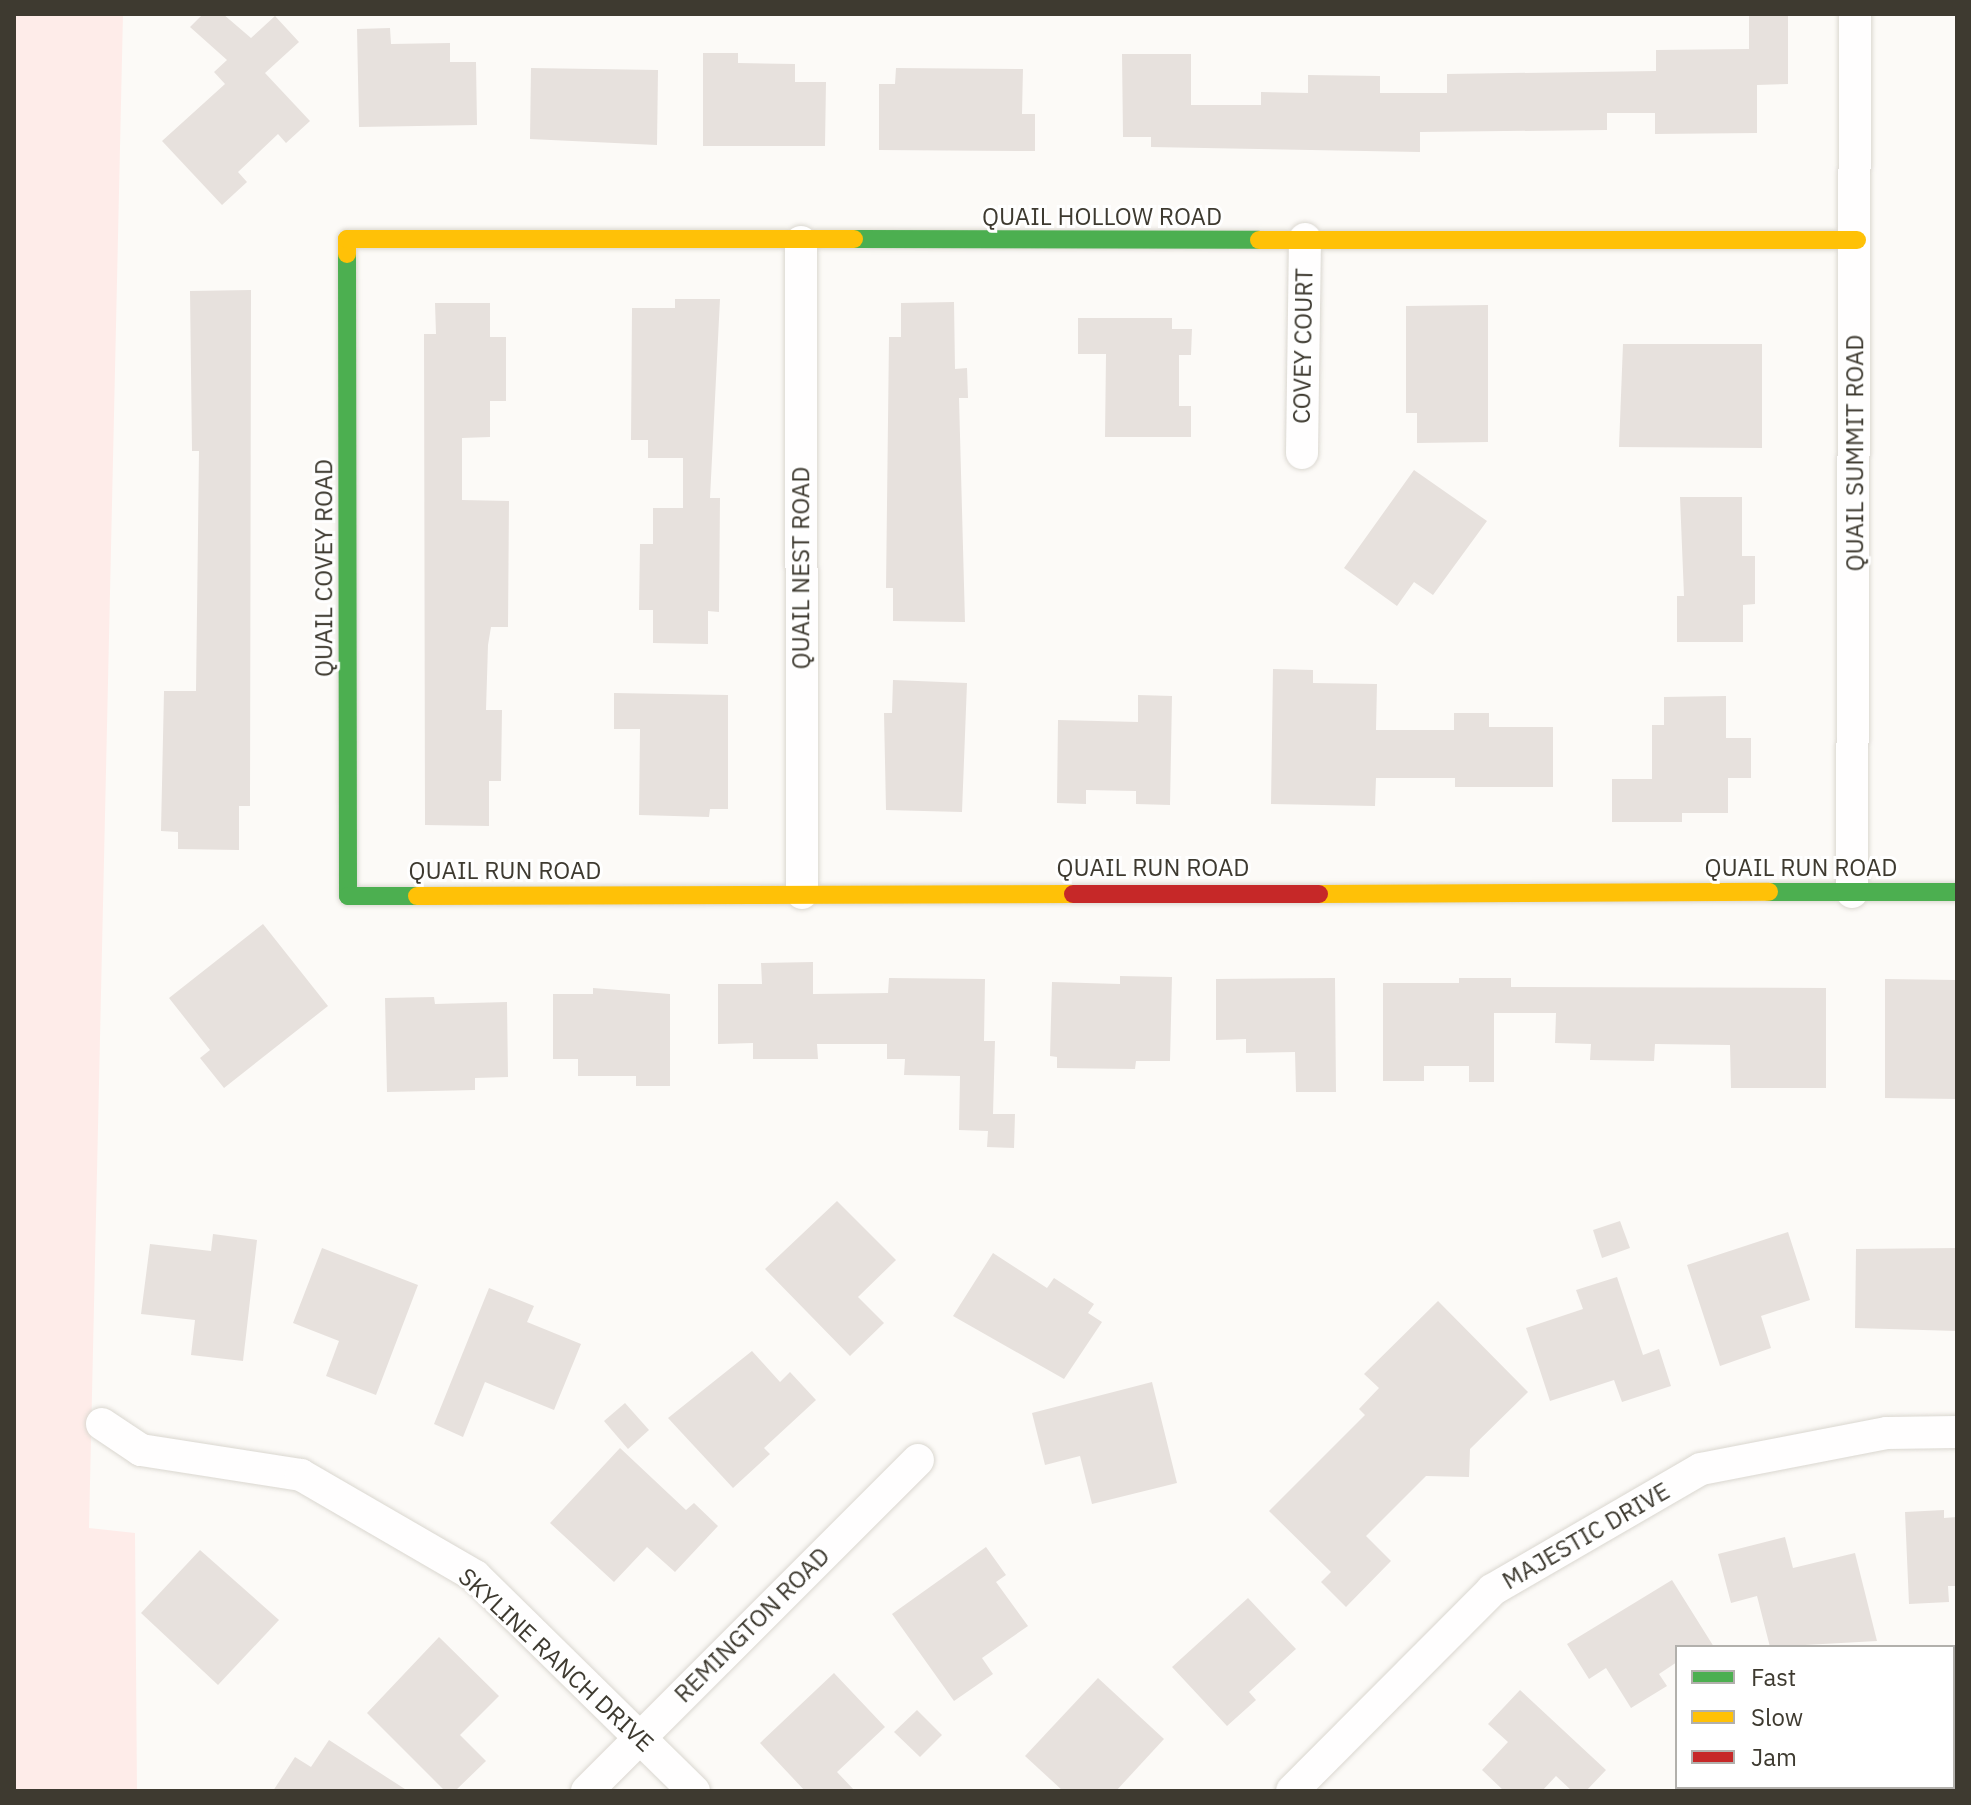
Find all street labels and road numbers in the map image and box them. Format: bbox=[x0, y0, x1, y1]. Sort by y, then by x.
street label: QUAIL HOLLOW ROAD bbox=[982, 203, 1222, 231]
street label: COVEY COURT bbox=[1287, 268, 1319, 424]
street label: QUAIL SUMMIT ROAD bbox=[1841, 335, 1869, 571]
street label: QUAIL COVEY ROAD bbox=[310, 459, 338, 677]
street label: QUAIL NEST ROAD bbox=[787, 467, 815, 669]
street label: QUAIL RUN ROAD bbox=[1057, 854, 1249, 882]
street label: QUAIL RUN ROAD bbox=[1705, 854, 1897, 882]
street label: QUAIL RUN ROAD bbox=[409, 857, 601, 885]
street label: MAJESTIC DRIVE bbox=[1497, 1476, 1675, 1596]
street label: REMINGTON ROAD bbox=[669, 1542, 835, 1708]
street label: SKYLINE RANCH DRIVE bbox=[452, 1562, 660, 1758]

